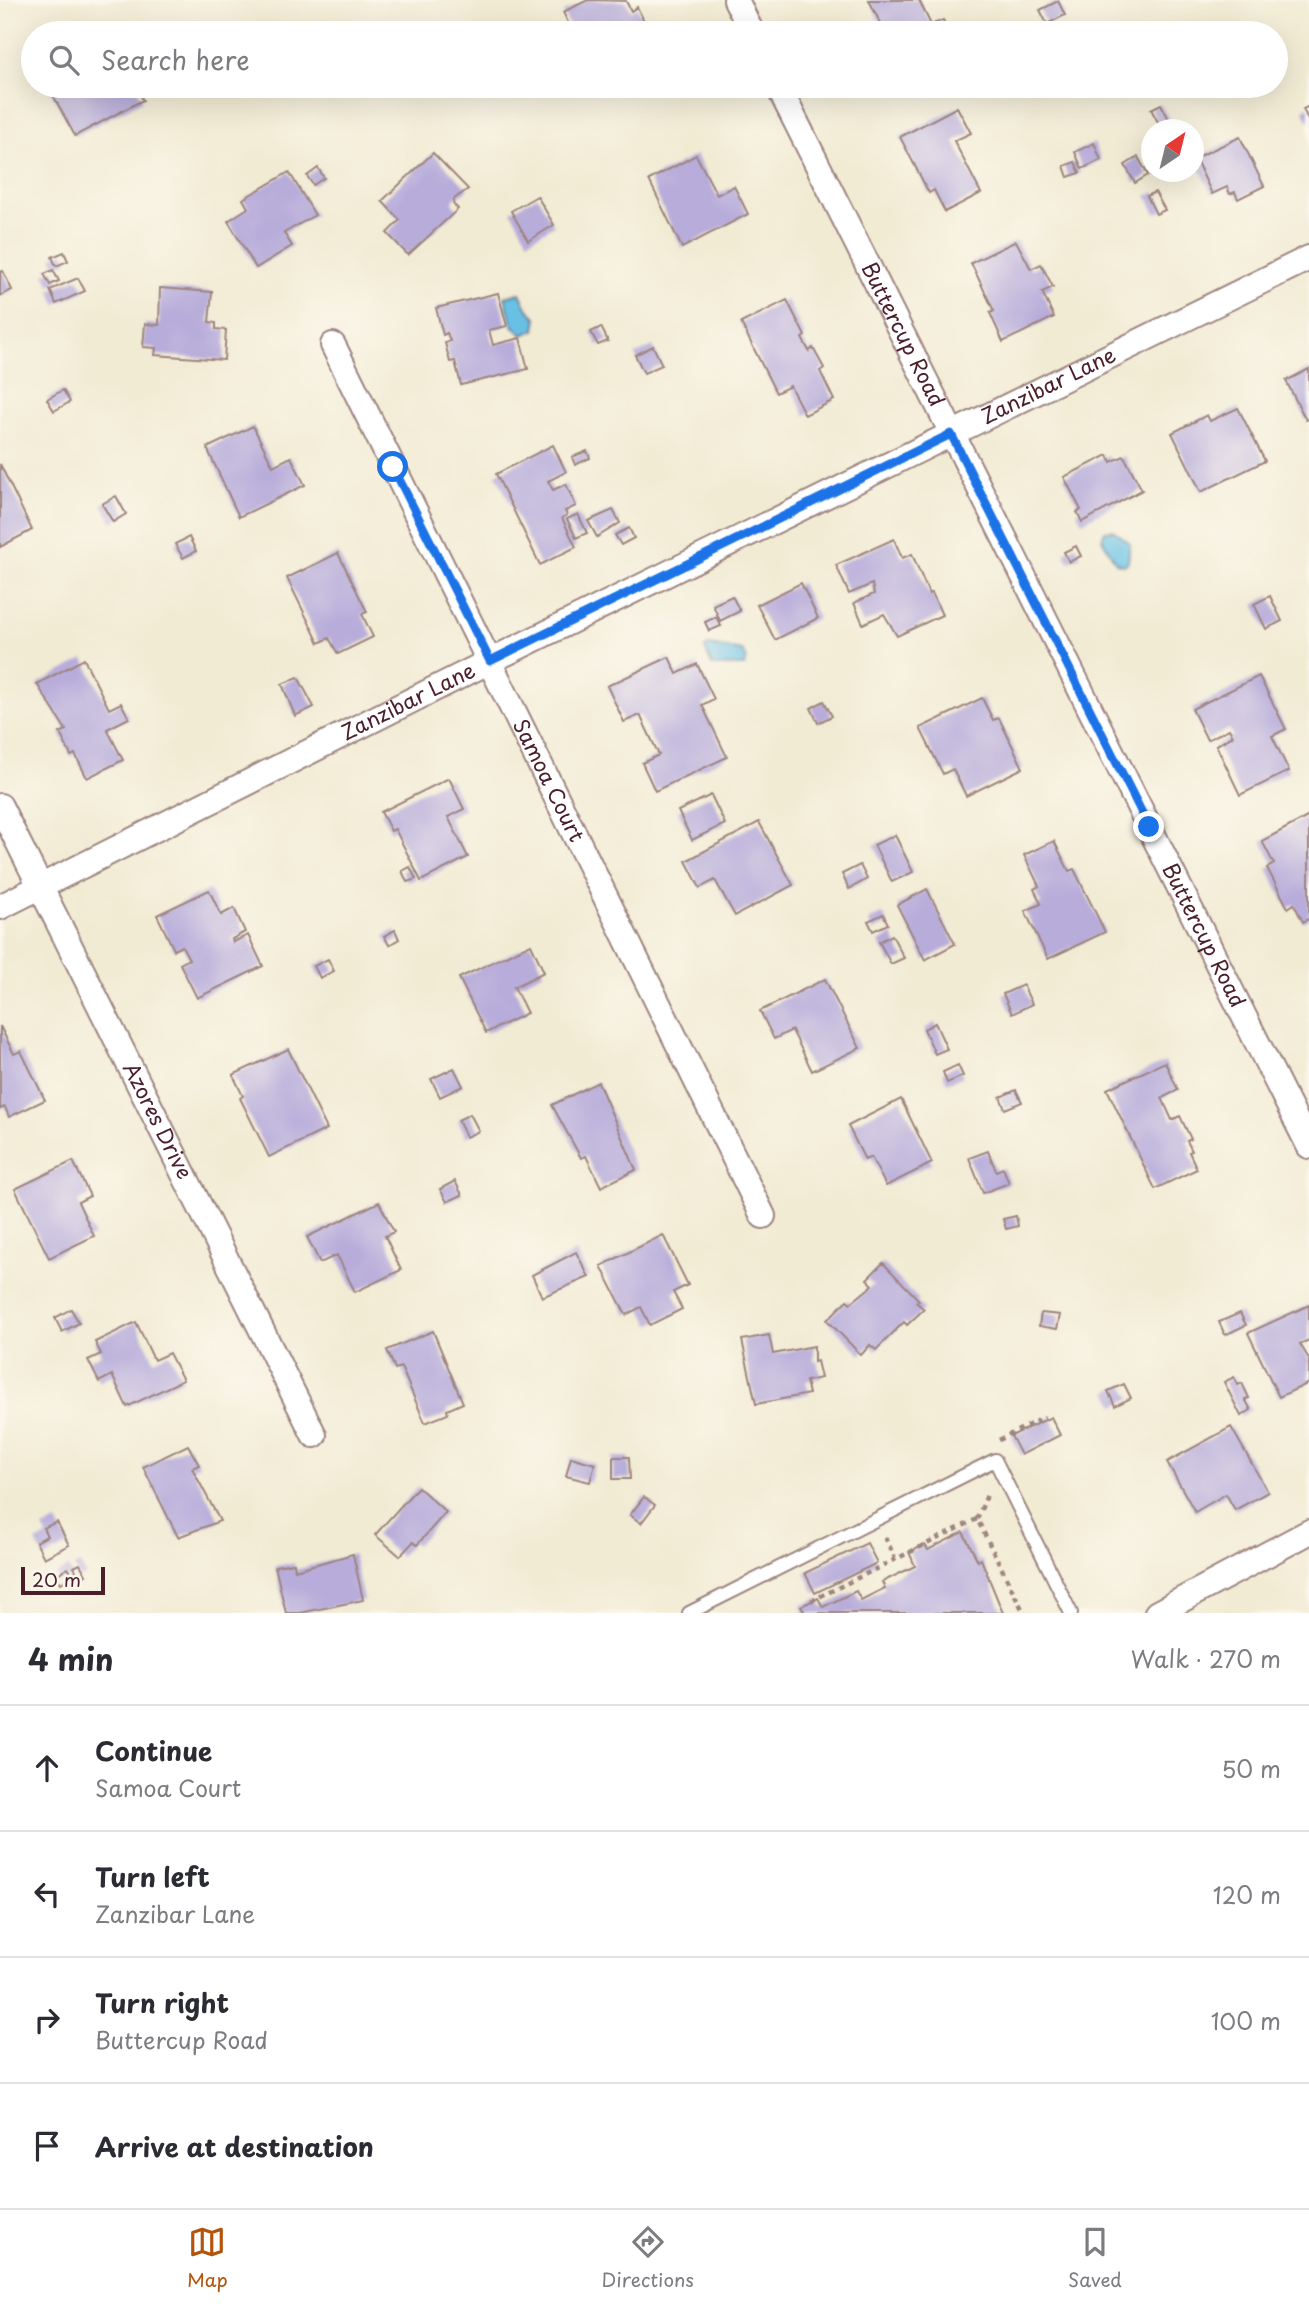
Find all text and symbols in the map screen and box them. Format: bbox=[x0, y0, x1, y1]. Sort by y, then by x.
search box bbox=[21, 21, 1288, 98]
text: Search here bbox=[101, 40, 250, 79]
icon: search bbox=[45, 41, 83, 79]
north arrow bbox=[1141, 119, 1204, 182]
street label: Buttercup Road bbox=[855, 256, 954, 411]
street label: Zanzibar Lane bbox=[975, 338, 1121, 431]
route start bbox=[377, 451, 408, 482]
street label: Zanzibar Lane bbox=[335, 653, 480, 747]
street label: Samoa Court bbox=[506, 713, 594, 847]
route end bbox=[1133, 811, 1164, 842]
street label: Buttercup Road bbox=[1156, 857, 1255, 1012]
street label: Azores Drive bbox=[116, 1056, 202, 1184]
scale bar bbox=[21, 1564, 105, 1596]
text: 20 m bbox=[32, 1565, 81, 1593]
text: 4 min bbox=[28, 1636, 114, 1681]
text: Walk · 270 m bbox=[1131, 1641, 1281, 1676]
text: Continue bbox=[95, 1731, 212, 1770]
icon: ahead bbox=[28, 1749, 66, 1787]
text: 50 m bbox=[1221, 1751, 1281, 1786]
text: Samoa Court bbox=[95, 1770, 241, 1805]
text: Turn left bbox=[95, 1857, 210, 1896]
icon: left bbox=[28, 1875, 66, 1913]
text: 120 m bbox=[1213, 1877, 1281, 1912]
text: Zanzibar Lane bbox=[95, 1896, 255, 1931]
text: Turn right bbox=[95, 1983, 229, 2022]
icon: right bbox=[28, 2001, 66, 2039]
text: 100 m bbox=[1211, 2003, 1281, 2038]
text: Buttercup Road bbox=[95, 2022, 268, 2057]
icon: arrive bbox=[28, 2127, 66, 2165]
text: Arrive at destination bbox=[95, 2127, 374, 2166]
tab: Map bbox=[187, 2223, 228, 2293]
tab: Directions bbox=[602, 2223, 694, 2293]
tab: Saved bbox=[1068, 2223, 1122, 2293]

